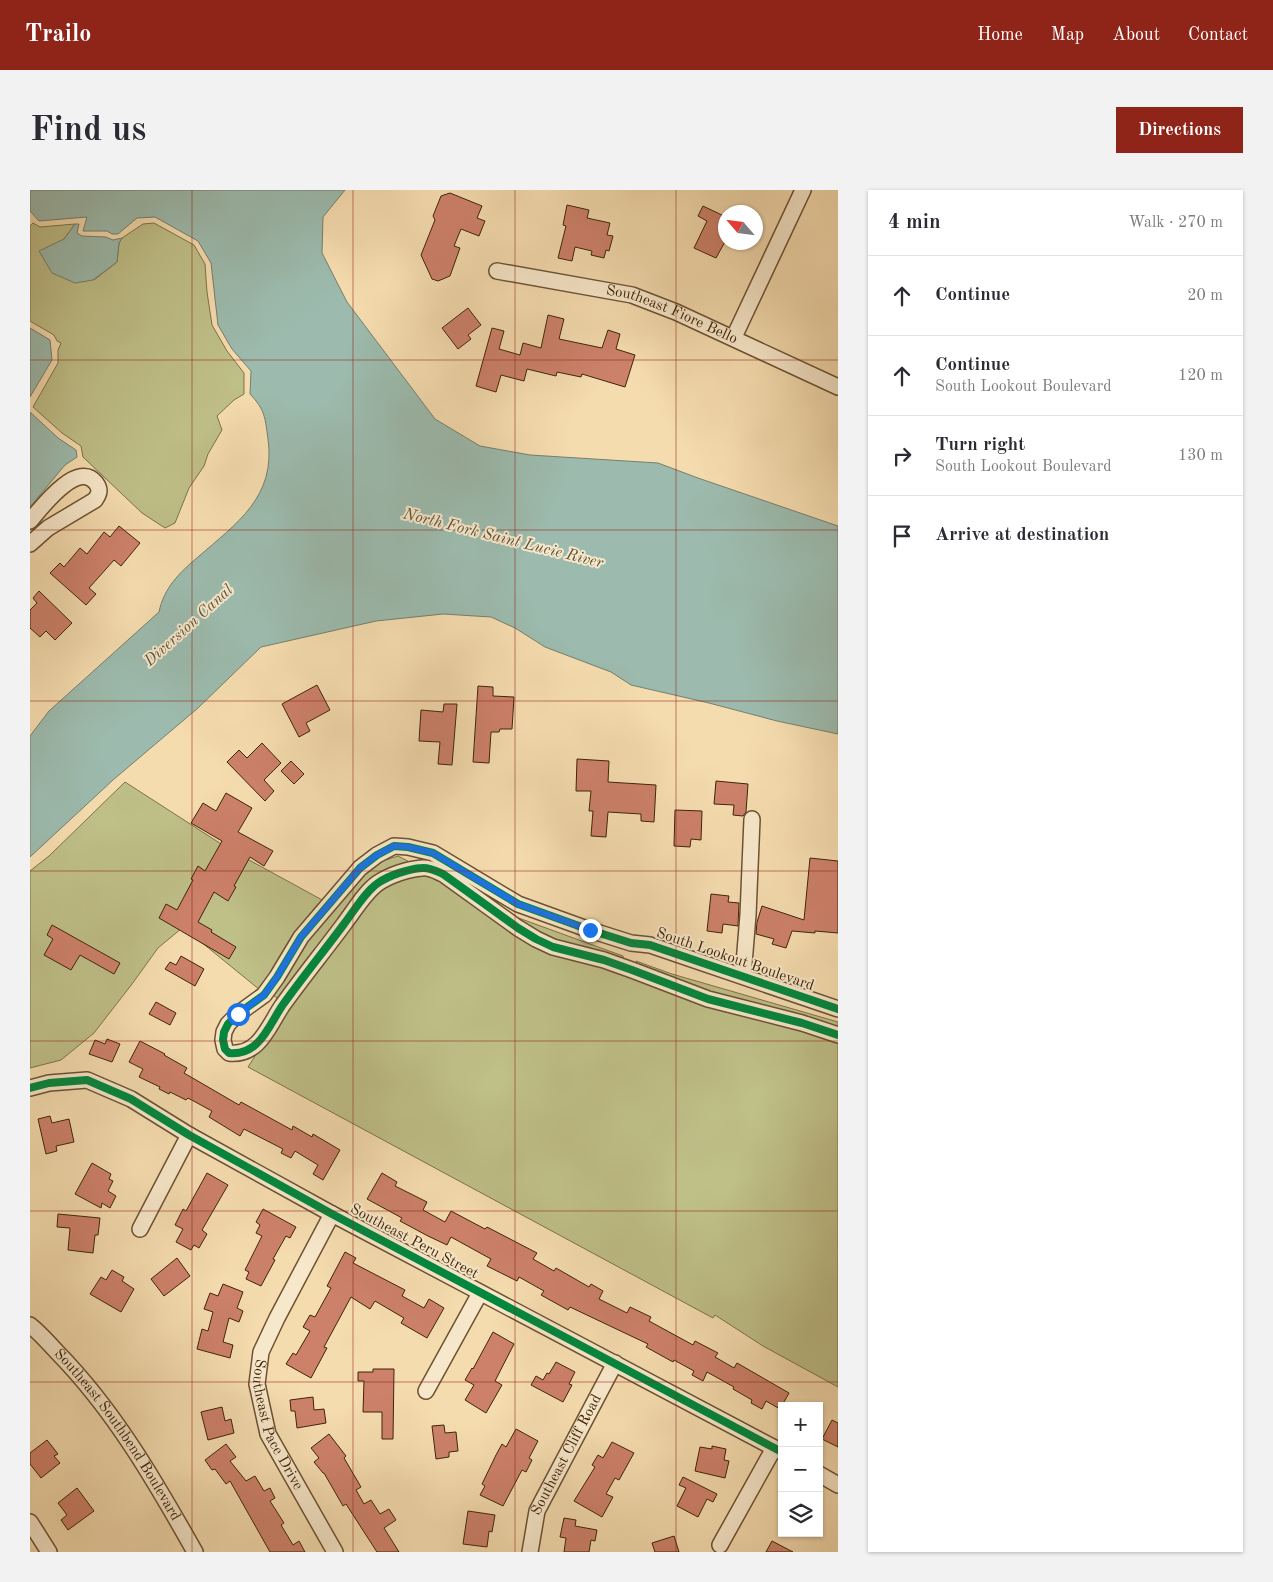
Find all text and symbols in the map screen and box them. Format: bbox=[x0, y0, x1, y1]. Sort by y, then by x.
text: Trailo bbox=[25, 23, 91, 47]
text: Home bbox=[977, 26, 1023, 44]
text: Map bbox=[1051, 26, 1084, 44]
text: About bbox=[1112, 26, 1160, 44]
text: Contact bbox=[1188, 26, 1248, 44]
button: Directions bbox=[1116, 107, 1243, 153]
text: Find us bbox=[30, 113, 146, 148]
north arrow bbox=[718, 205, 763, 250]
text: 4 min bbox=[888, 212, 941, 233]
text: Walk · 270 m bbox=[1128, 215, 1223, 231]
icon: ahead bbox=[888, 282, 916, 310]
street label: Southeast Fiore Bello bbox=[605, 283, 740, 347]
text: Continue bbox=[935, 286, 1010, 305]
text: 20 m bbox=[1187, 288, 1223, 304]
text: Continue bbox=[935, 356, 1010, 375]
icon: ahead bbox=[888, 362, 916, 390]
text: 120 m bbox=[1178, 368, 1223, 384]
text: South Lookout Boulevard bbox=[935, 379, 1112, 395]
text: Turn right bbox=[935, 436, 1025, 455]
icon: right bbox=[888, 442, 916, 470]
text: 130 m bbox=[1178, 448, 1223, 464]
text: South Lookout Boulevard bbox=[935, 459, 1112, 475]
water label: North Fork Saint Lucie River bbox=[400, 506, 606, 572]
icon: arrive bbox=[888, 522, 916, 550]
text: Arrive at destination bbox=[935, 526, 1109, 545]
water label: Diversion Canal bbox=[141, 582, 237, 670]
route end bbox=[579, 919, 602, 942]
street label: South Lookout Boulevard bbox=[654, 926, 816, 994]
route start bbox=[227, 1003, 250, 1026]
street label: Southeast Peru Street bbox=[347, 1202, 481, 1282]
street label: Southeast Southbend Boulevard bbox=[51, 1346, 183, 1523]
street label: Southeast Pace Drive bbox=[250, 1358, 306, 1493]
street label: Southeast Cliff Road bbox=[529, 1392, 605, 1518]
map controls bbox=[778, 1402, 823, 1537]
button: + bbox=[778, 1402, 823, 1447]
button: − bbox=[778, 1447, 823, 1492]
button: layers bbox=[778, 1492, 823, 1537]

